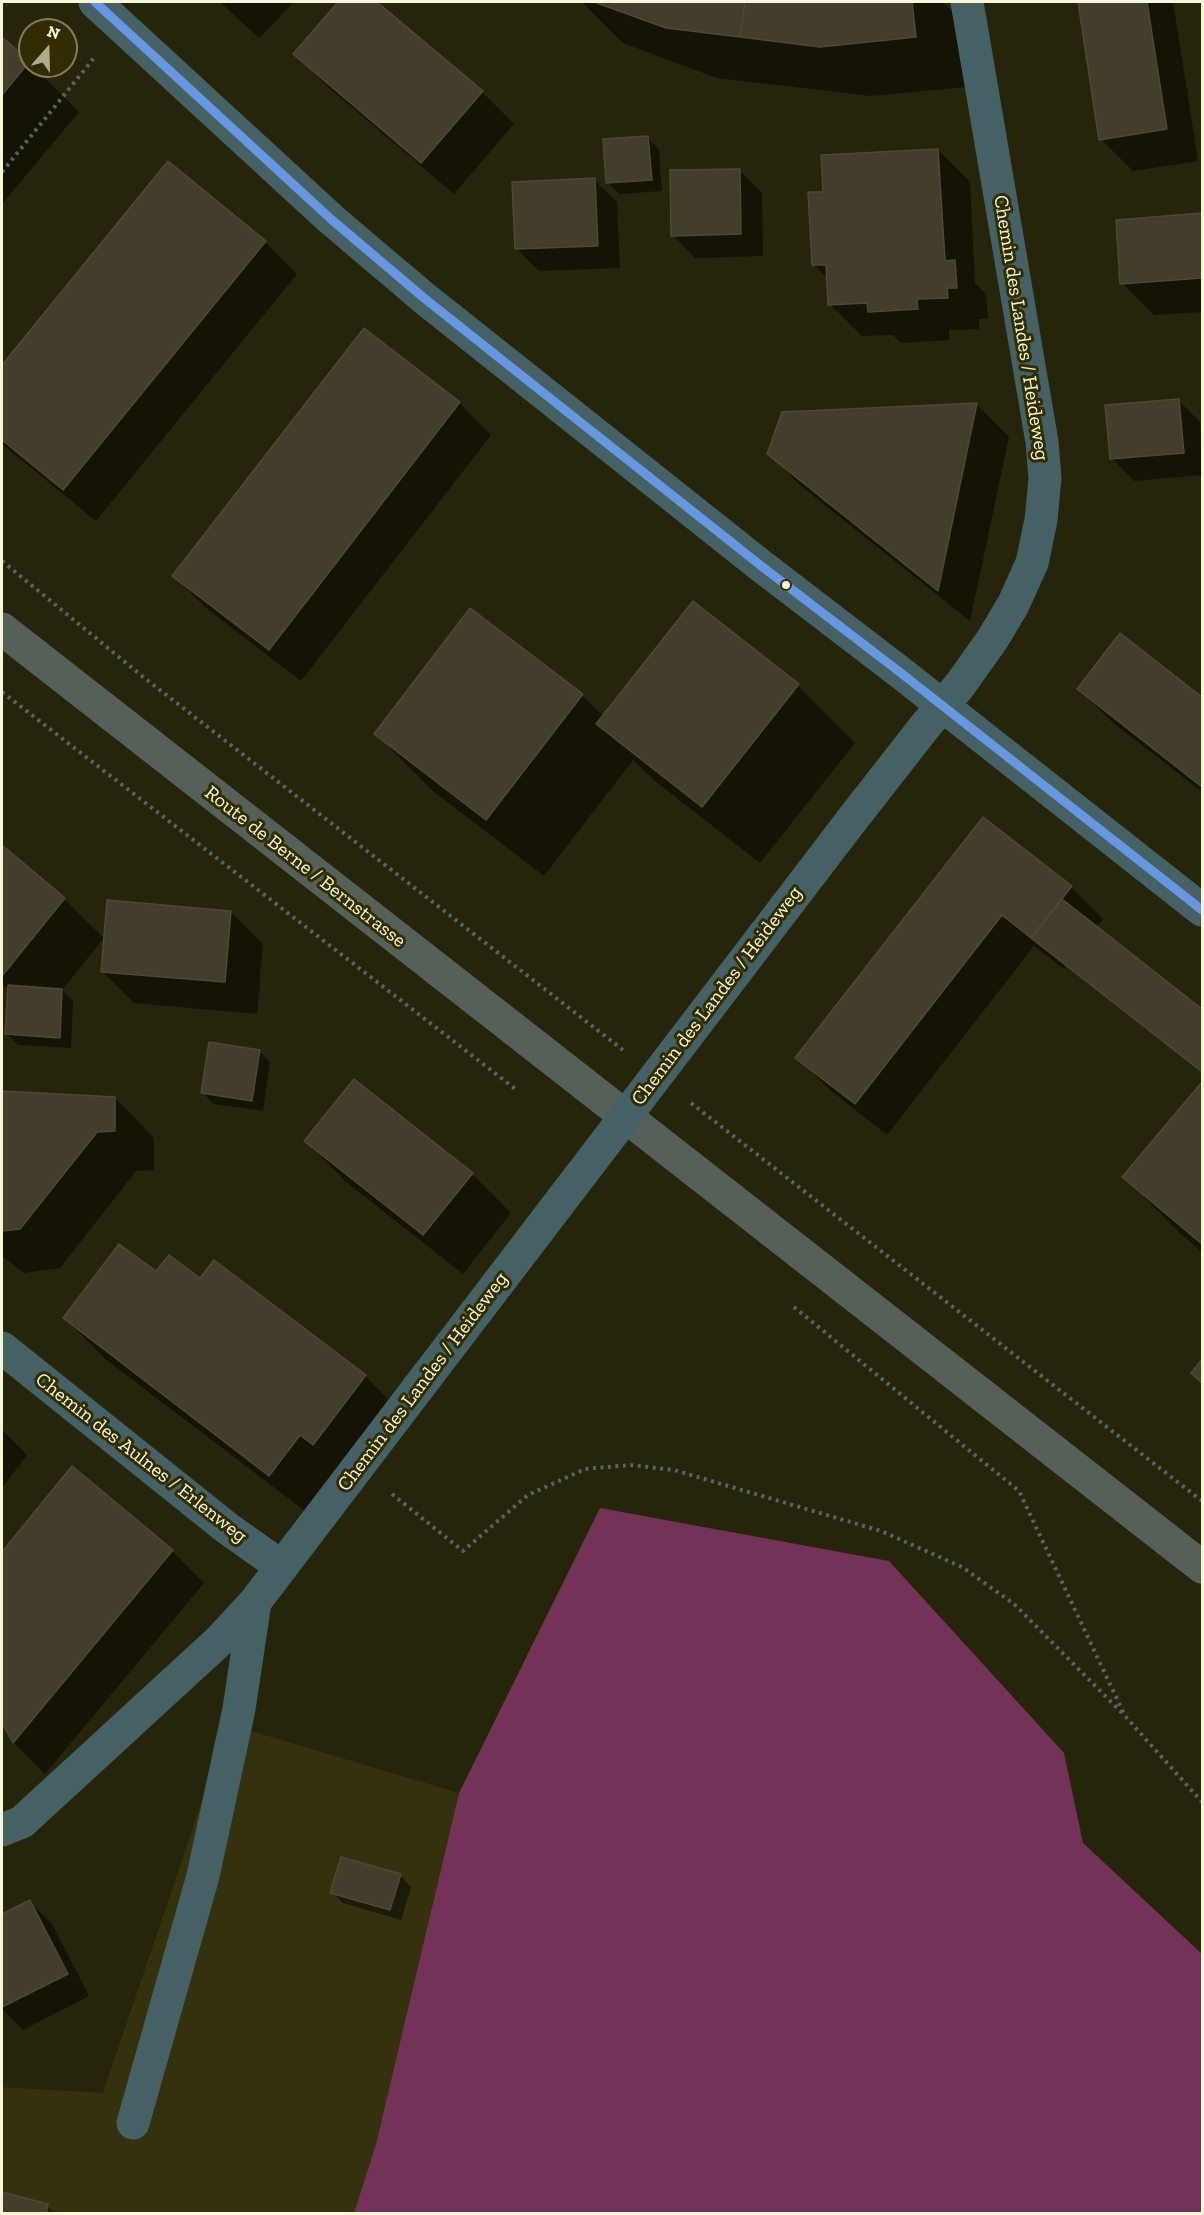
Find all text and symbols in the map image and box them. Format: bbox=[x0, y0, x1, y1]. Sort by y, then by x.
north arrow bbox=[18, 18, 78, 78]
text: N bbox=[45, 21, 63, 44]
street label: Chemin des Landes / Heideweg bbox=[988, 194, 1054, 462]
unlabelled marker bbox=[780, 579, 792, 591]
street label: Route de Berne / Bernstrasse bbox=[200, 781, 410, 953]
street label: Chemin des Landes / Heideweg bbox=[627, 882, 807, 1110]
street label: Chemin des Landes / Heideweg bbox=[333, 1268, 513, 1496]
street label: Chemin des Aulnes / Erlenweg bbox=[30, 1368, 252, 1548]

